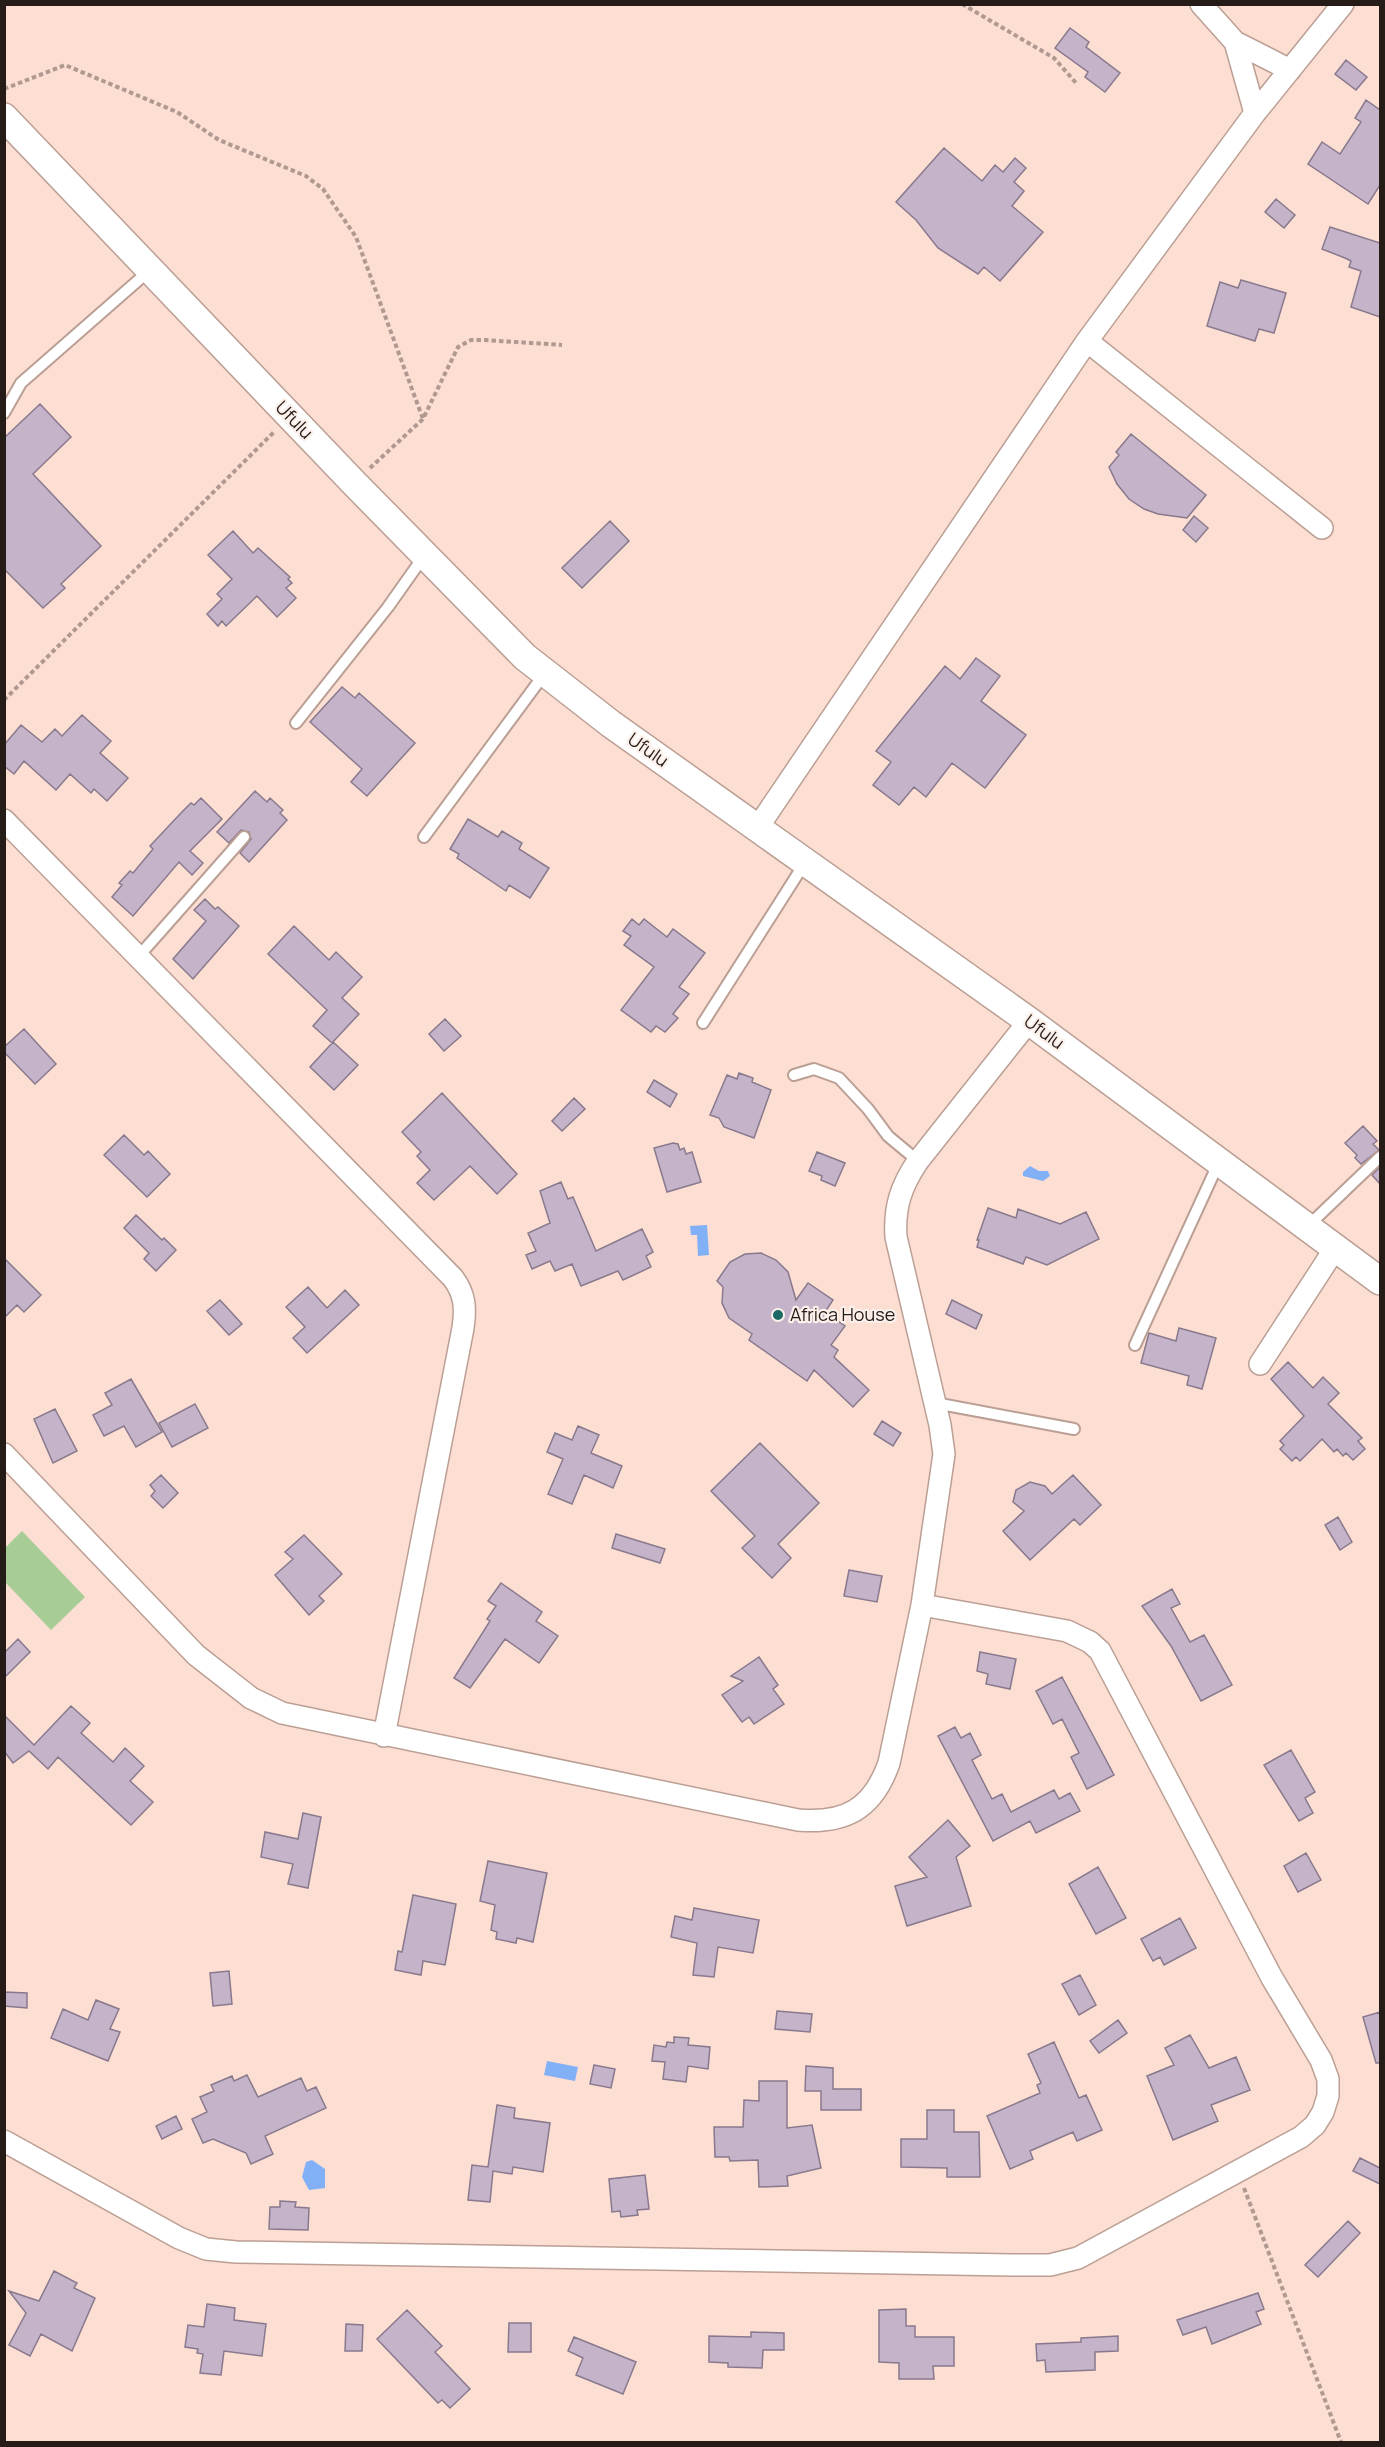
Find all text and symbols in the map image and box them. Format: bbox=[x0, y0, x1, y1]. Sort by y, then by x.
street label: Ufulu bbox=[271, 395, 319, 444]
street label: Ufulu bbox=[623, 727, 674, 772]
street label: Ufulu bbox=[1019, 1008, 1070, 1054]
place label: Africa House bbox=[790, 1302, 895, 1326]
marker: Africa House bbox=[771, 1308, 785, 1322]

